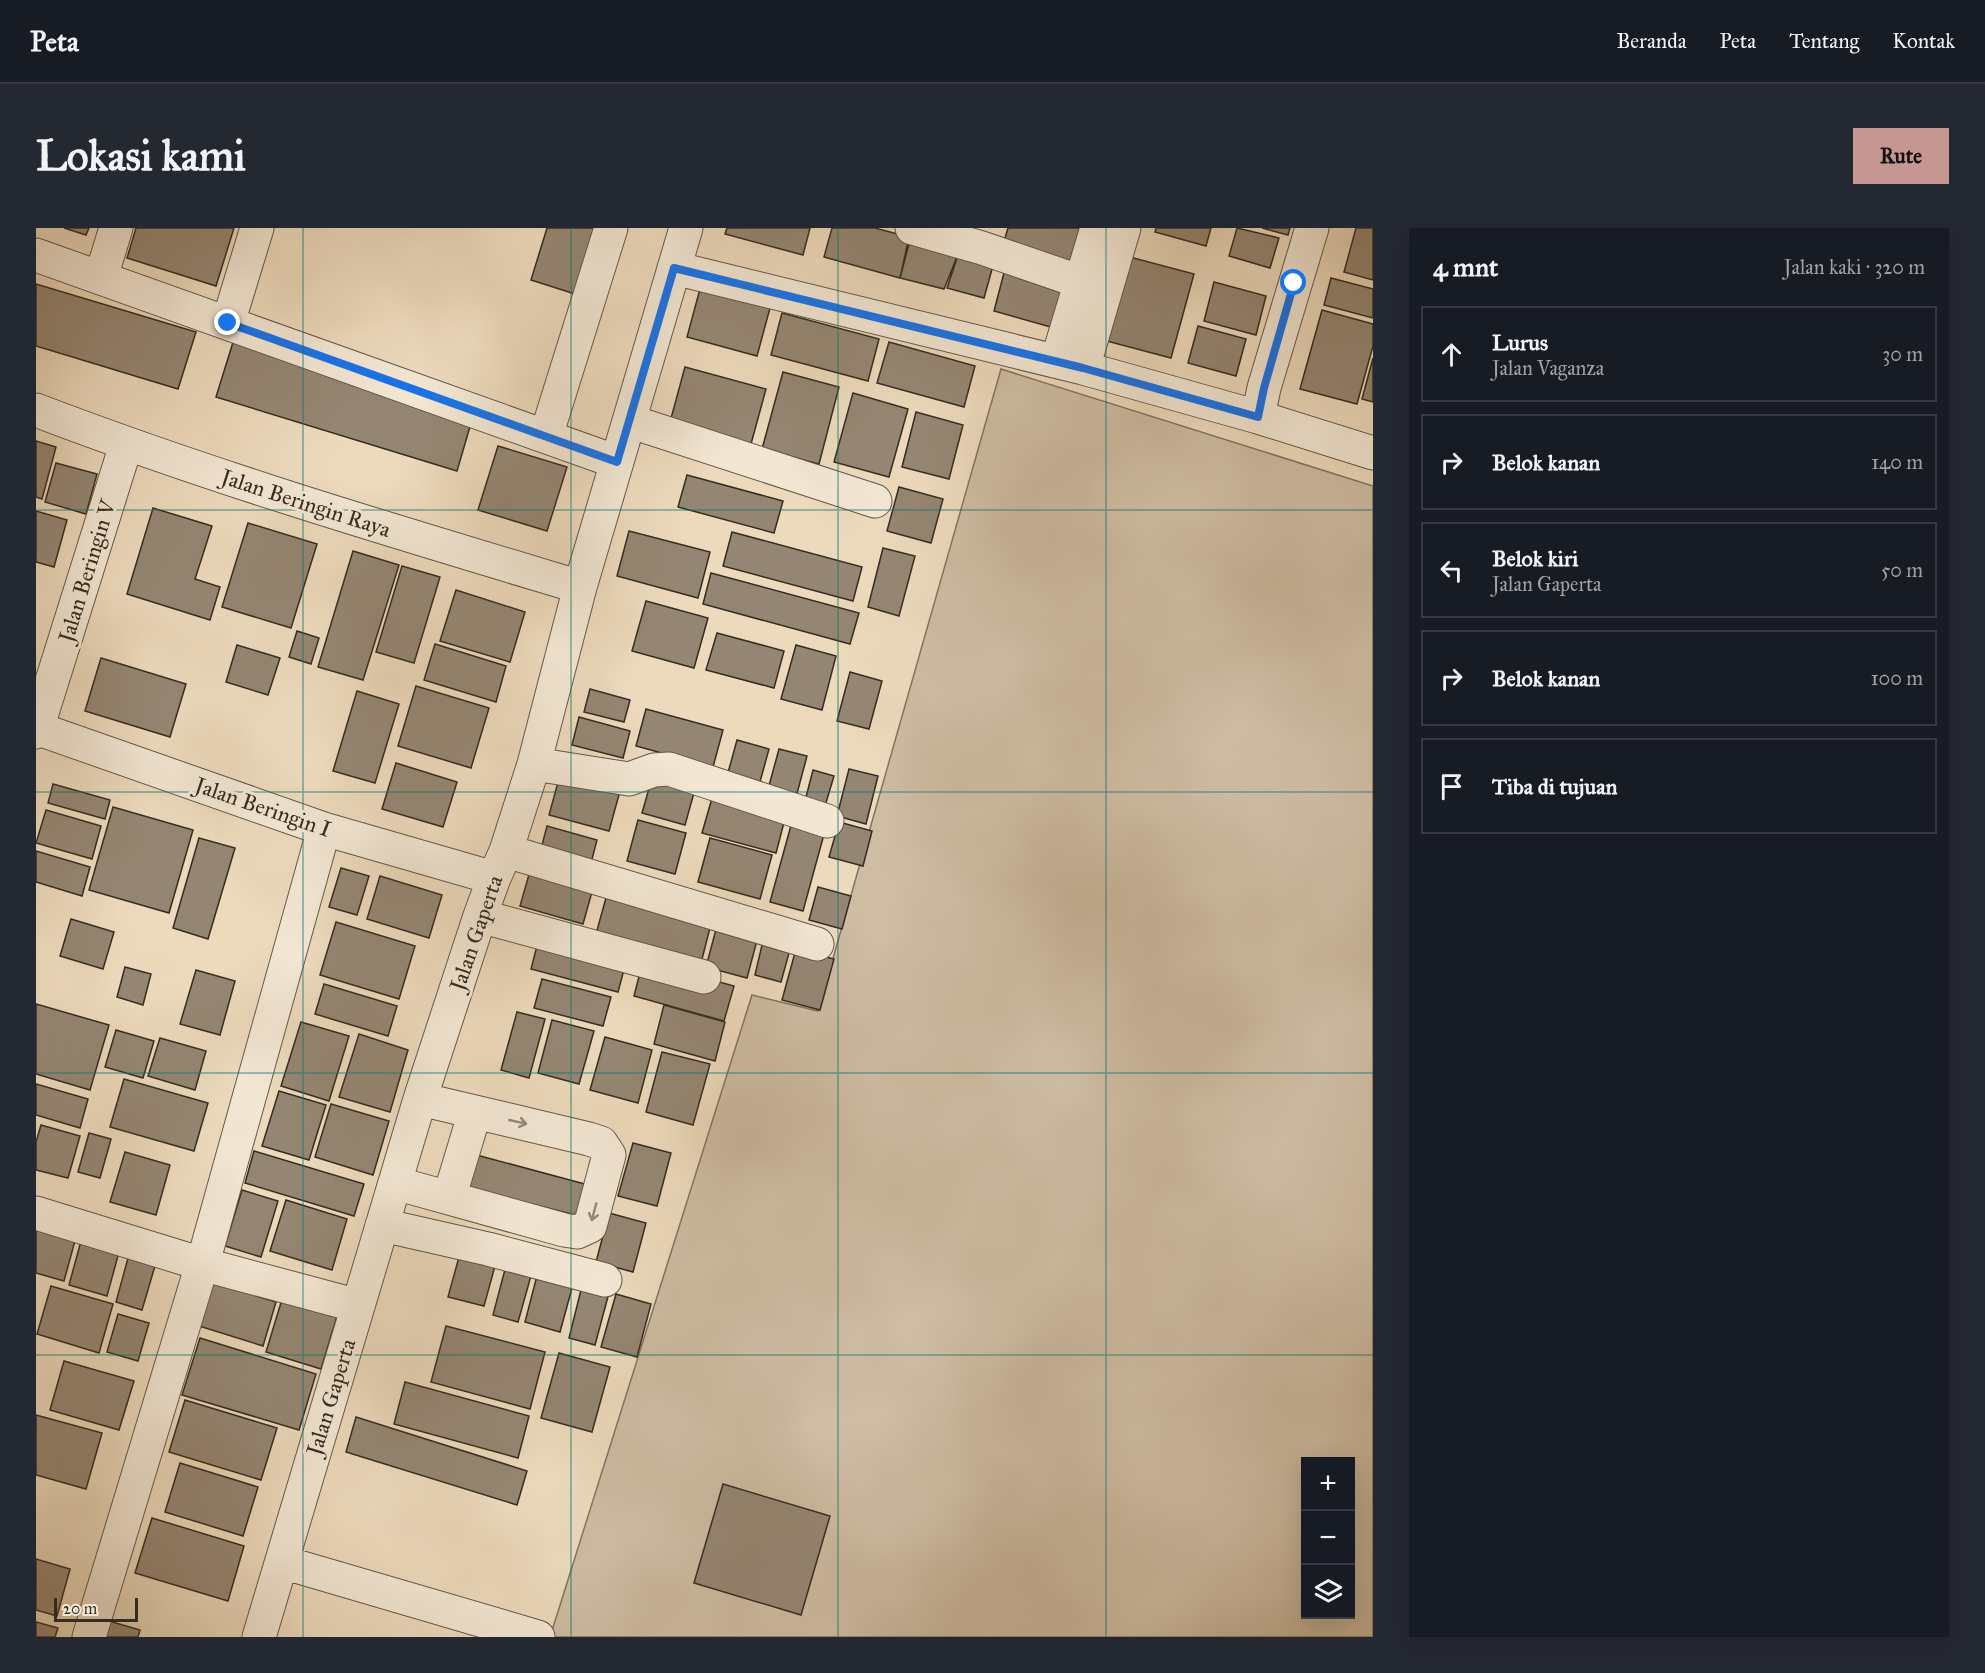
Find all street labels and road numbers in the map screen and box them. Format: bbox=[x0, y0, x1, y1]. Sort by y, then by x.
street label: Jalan Beringin Raya bbox=[216, 462, 395, 543]
street label: Jalan Beringin V bbox=[52, 495, 122, 647]
street label: Jalan Beringin I bbox=[190, 770, 334, 843]
street label: Jalan Gaperta bbox=[443, 871, 509, 996]
street label: Jalan Gaperta bbox=[300, 1335, 362, 1460]

